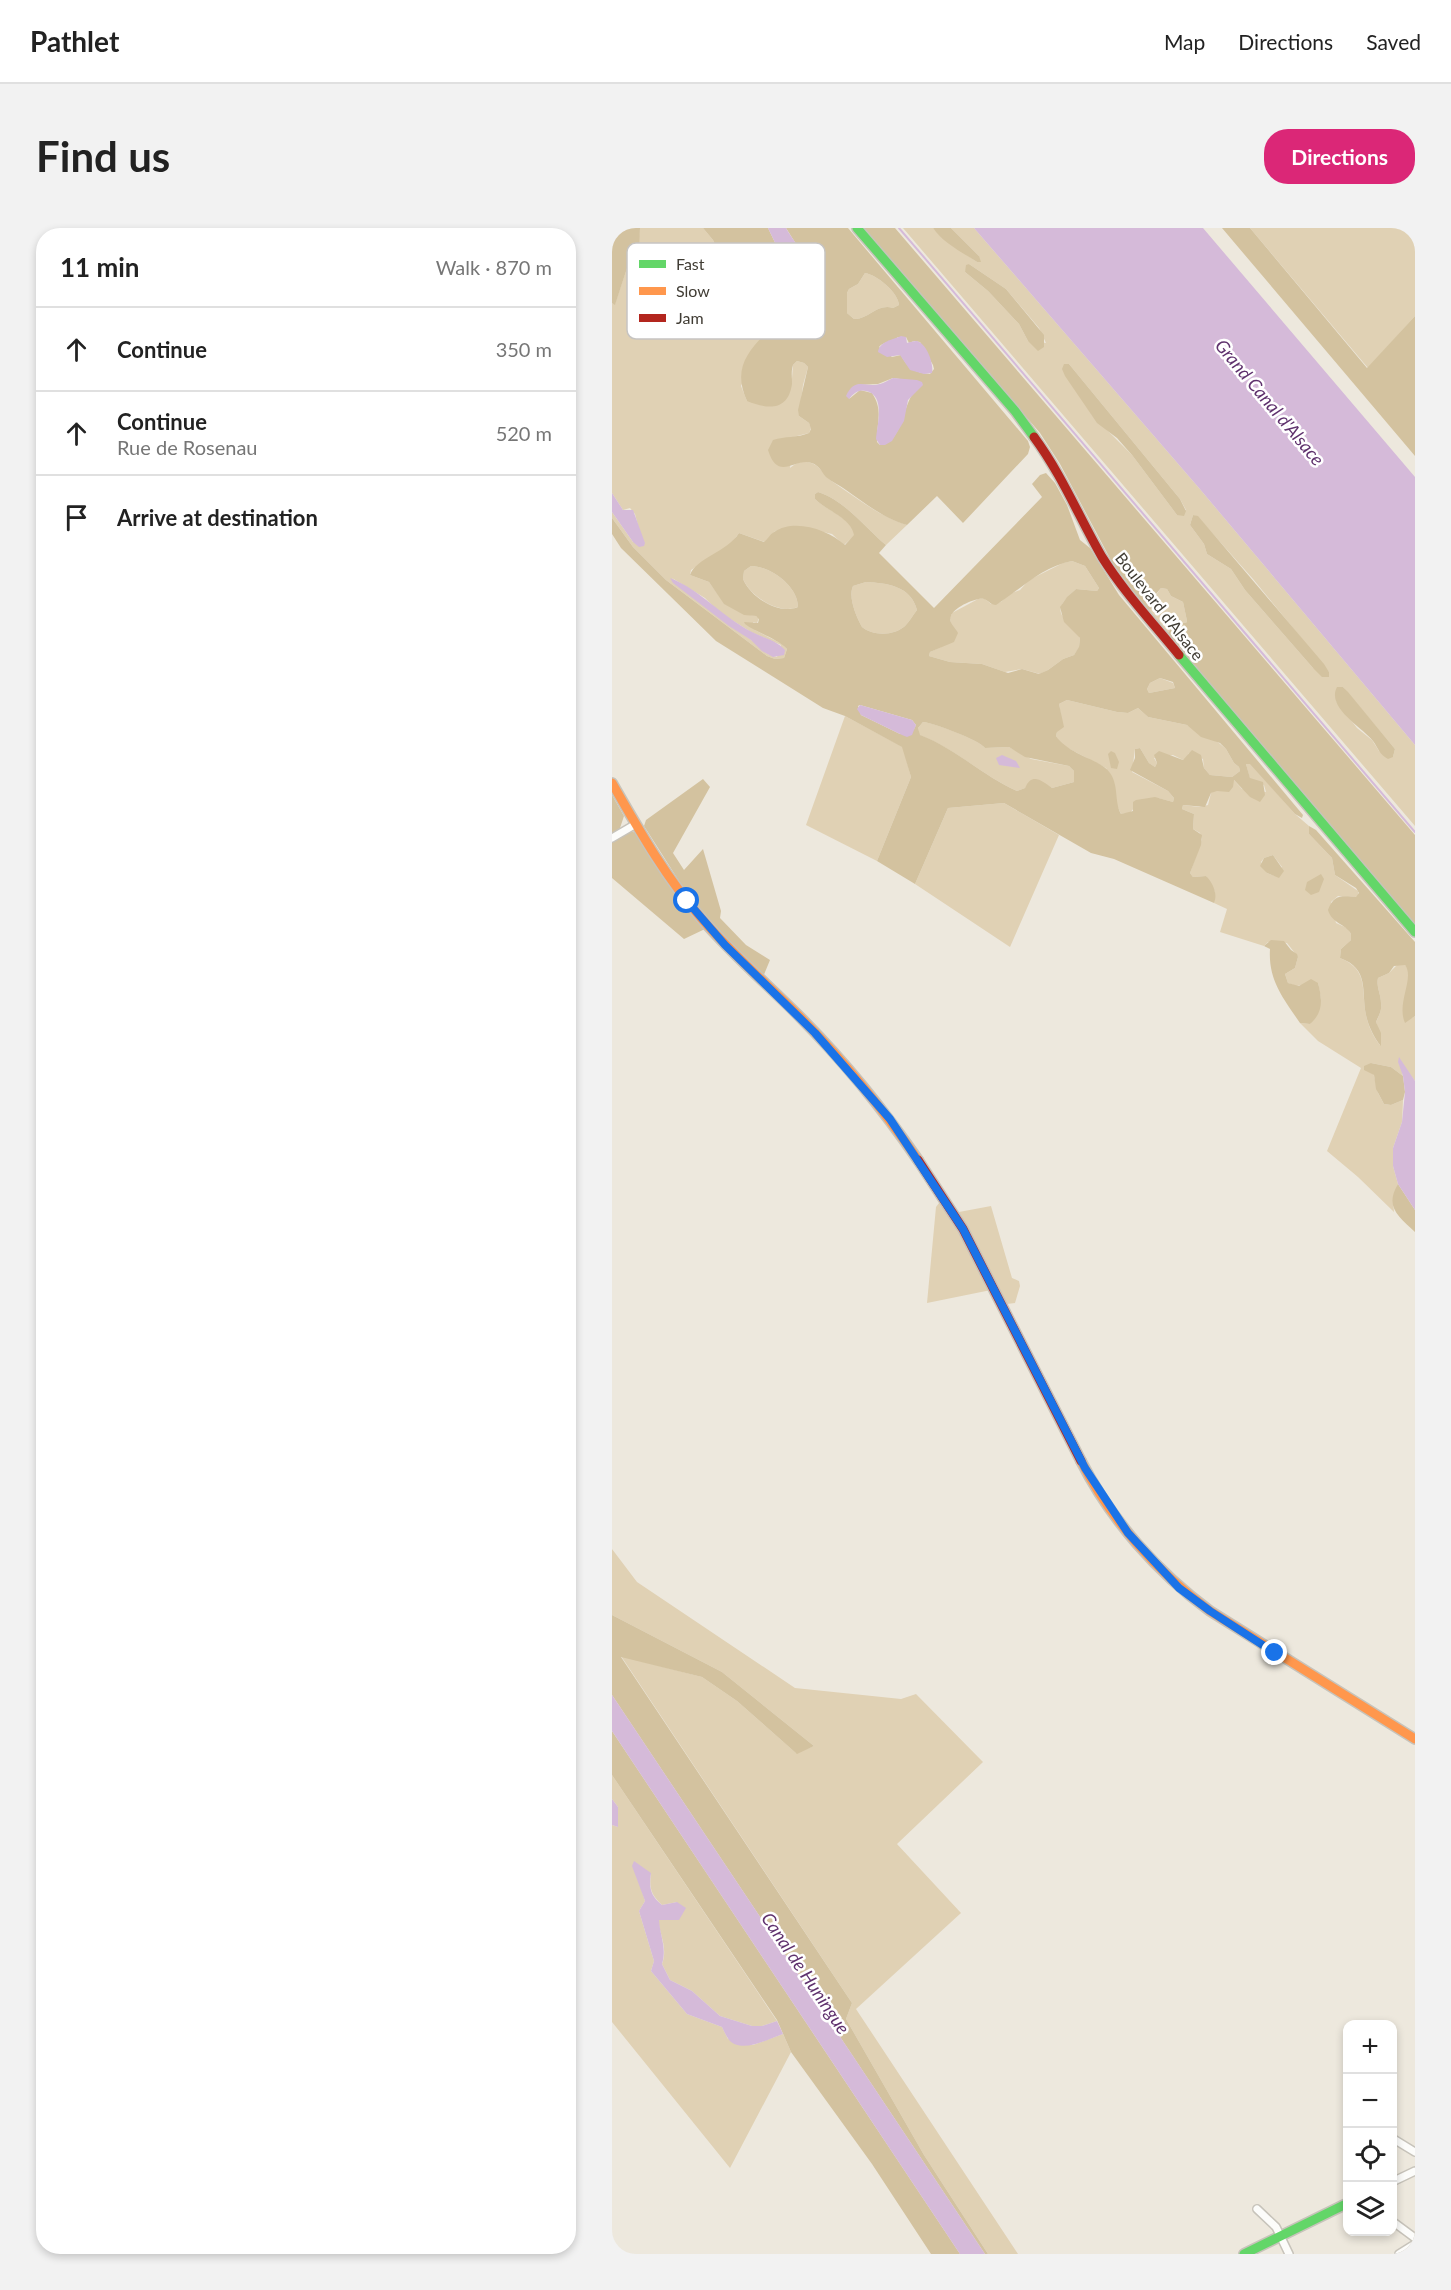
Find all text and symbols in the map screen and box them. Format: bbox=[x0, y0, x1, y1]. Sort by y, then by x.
text: Pathlet bbox=[30, 24, 119, 58]
text: Map bbox=[1164, 29, 1205, 54]
text: Directions bbox=[1238, 29, 1333, 54]
text: Saved bbox=[1366, 29, 1421, 54]
button: Directions bbox=[1264, 129, 1415, 184]
text: Find us bbox=[36, 131, 170, 181]
legend bbox=[627, 243, 825, 339]
text: 11 min bbox=[60, 251, 140, 283]
text: Fast bbox=[676, 254, 705, 273]
text: Walk · 870 m bbox=[436, 255, 552, 279]
text: Slow bbox=[676, 281, 710, 300]
text: Jam bbox=[676, 308, 704, 327]
icon: ahead bbox=[60, 333, 93, 366]
water label: Grand Canal d'Alsace bbox=[1211, 334, 1329, 470]
text: Continue bbox=[117, 336, 207, 363]
text: 350 m bbox=[496, 337, 552, 361]
text: Continue bbox=[117, 408, 207, 435]
icon: ahead bbox=[60, 417, 93, 450]
text: 520 m bbox=[496, 421, 552, 445]
text: Rue de Rosenau bbox=[117, 435, 258, 459]
icon: arrive bbox=[60, 501, 93, 534]
text: Arrive at destination bbox=[117, 504, 318, 531]
street label: Boulevard d'Alsace bbox=[1112, 548, 1208, 664]
route start bbox=[673, 887, 699, 913]
route end bbox=[1261, 1639, 1287, 1665]
water label: Canal de Huningue bbox=[757, 1908, 855, 2038]
map controls bbox=[1343, 2020, 1397, 2236]
button: + bbox=[1343, 2020, 1397, 2074]
button: − bbox=[1343, 2074, 1397, 2128]
button: locate bbox=[1343, 2128, 1397, 2182]
button: layers bbox=[1343, 2182, 1397, 2236]

